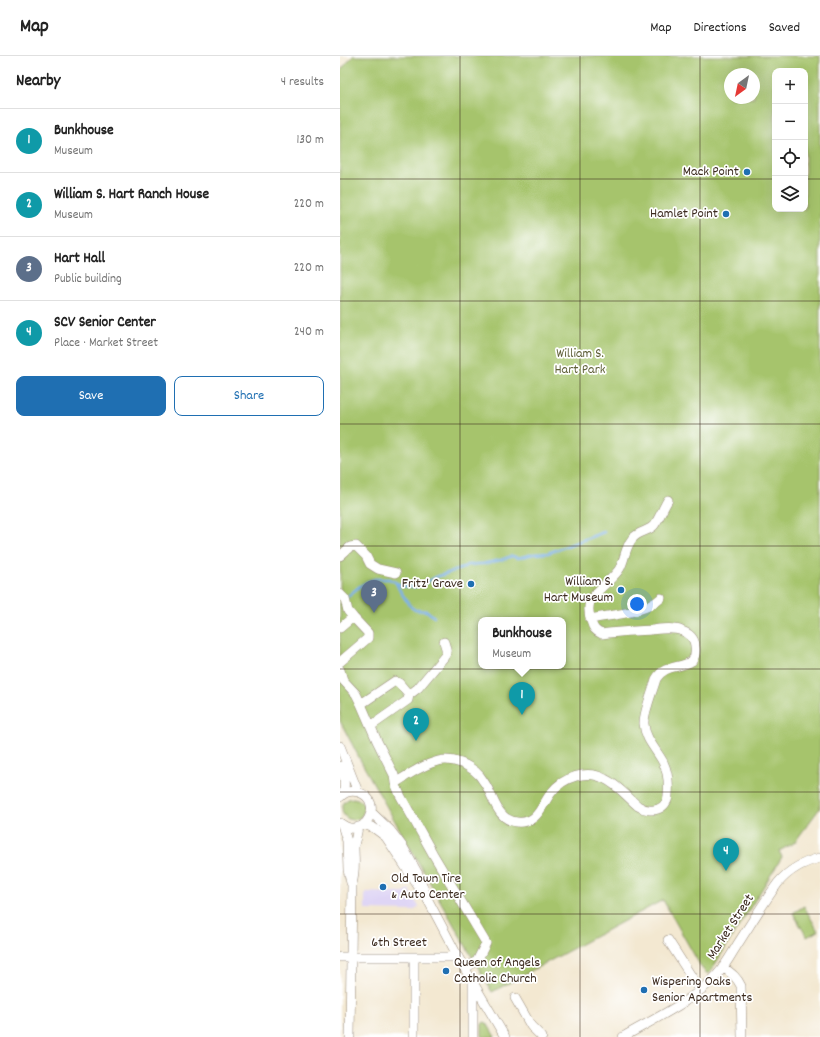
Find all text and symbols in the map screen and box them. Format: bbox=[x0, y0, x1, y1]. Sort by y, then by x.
text: Map bbox=[20, 14, 49, 41]
text: Map bbox=[650, 18, 672, 38]
text: Directions bbox=[694, 18, 747, 38]
text: Saved bbox=[769, 18, 800, 38]
north arrow bbox=[724, 68, 760, 104]
map controls bbox=[772, 68, 808, 212]
button: + bbox=[772, 68, 808, 104]
text: Nearby bbox=[16, 70, 60, 94]
text: 4 results bbox=[281, 73, 324, 92]
button: − bbox=[772, 104, 808, 140]
text: Bunkhouse bbox=[54, 120, 114, 142]
text: 1 bbox=[28, 131, 30, 150]
text: 130 m bbox=[296, 131, 324, 150]
button: locate bbox=[772, 140, 808, 176]
text: Museum bbox=[54, 142, 93, 161]
place label: Mack Point bbox=[683, 162, 739, 182]
marker: Mack Point bbox=[742, 167, 752, 177]
button: layers bbox=[772, 176, 808, 212]
text: William S. Hart Ranch House bbox=[54, 184, 209, 206]
text: 2 bbox=[26, 195, 32, 214]
text: 220 m bbox=[294, 195, 324, 214]
place label: Hamlet Point bbox=[650, 204, 718, 224]
text: Museum bbox=[54, 206, 93, 225]
marker: Hamlet Point bbox=[721, 209, 731, 219]
text: Hart Hall bbox=[54, 248, 105, 270]
text: 3 bbox=[26, 259, 32, 278]
text: 220 m bbox=[294, 259, 324, 278]
text: Public building bbox=[54, 270, 122, 289]
text: SCV Senior Center bbox=[54, 312, 156, 334]
text: 4 bbox=[26, 323, 32, 342]
text: 240 m bbox=[294, 323, 324, 342]
text: Place · Market Street bbox=[54, 334, 158, 353]
park label: William S. Hart Park bbox=[554, 344, 606, 380]
button: Save bbox=[16, 376, 166, 416]
button: Share bbox=[174, 376, 324, 416]
place label: William S. Hart Museum bbox=[544, 572, 613, 608]
place label: Fritz' Grave bbox=[402, 574, 463, 594]
marker: Fritz' Grave bbox=[466, 579, 476, 589]
pin: 3 bbox=[361, 580, 387, 613]
marker: William S. Hart Museum bbox=[616, 585, 626, 595]
your location bbox=[627, 594, 647, 614]
popup bbox=[478, 617, 566, 669]
text: Bunkhouse bbox=[492, 623, 552, 645]
text: Museum bbox=[492, 645, 531, 664]
pin: 1 bbox=[509, 682, 535, 715]
pin: 2 bbox=[403, 708, 429, 741]
pin: 4 bbox=[713, 838, 739, 871]
place label: Old Town Tire & Auto Center bbox=[391, 869, 466, 905]
marker: Old Town Tire & Auto Center bbox=[378, 882, 388, 892]
street label: Market Street bbox=[702, 890, 760, 964]
street label: 6th Street bbox=[371, 933, 427, 953]
place label: Queen of Angels Catholic Church bbox=[454, 953, 540, 989]
marker: Queen of Angels Catholic Church bbox=[441, 966, 451, 976]
place label: Wispering Oaks Senior Apartments bbox=[652, 972, 752, 1008]
marker: Wispering Oaks Senior Apartments bbox=[639, 985, 649, 995]

